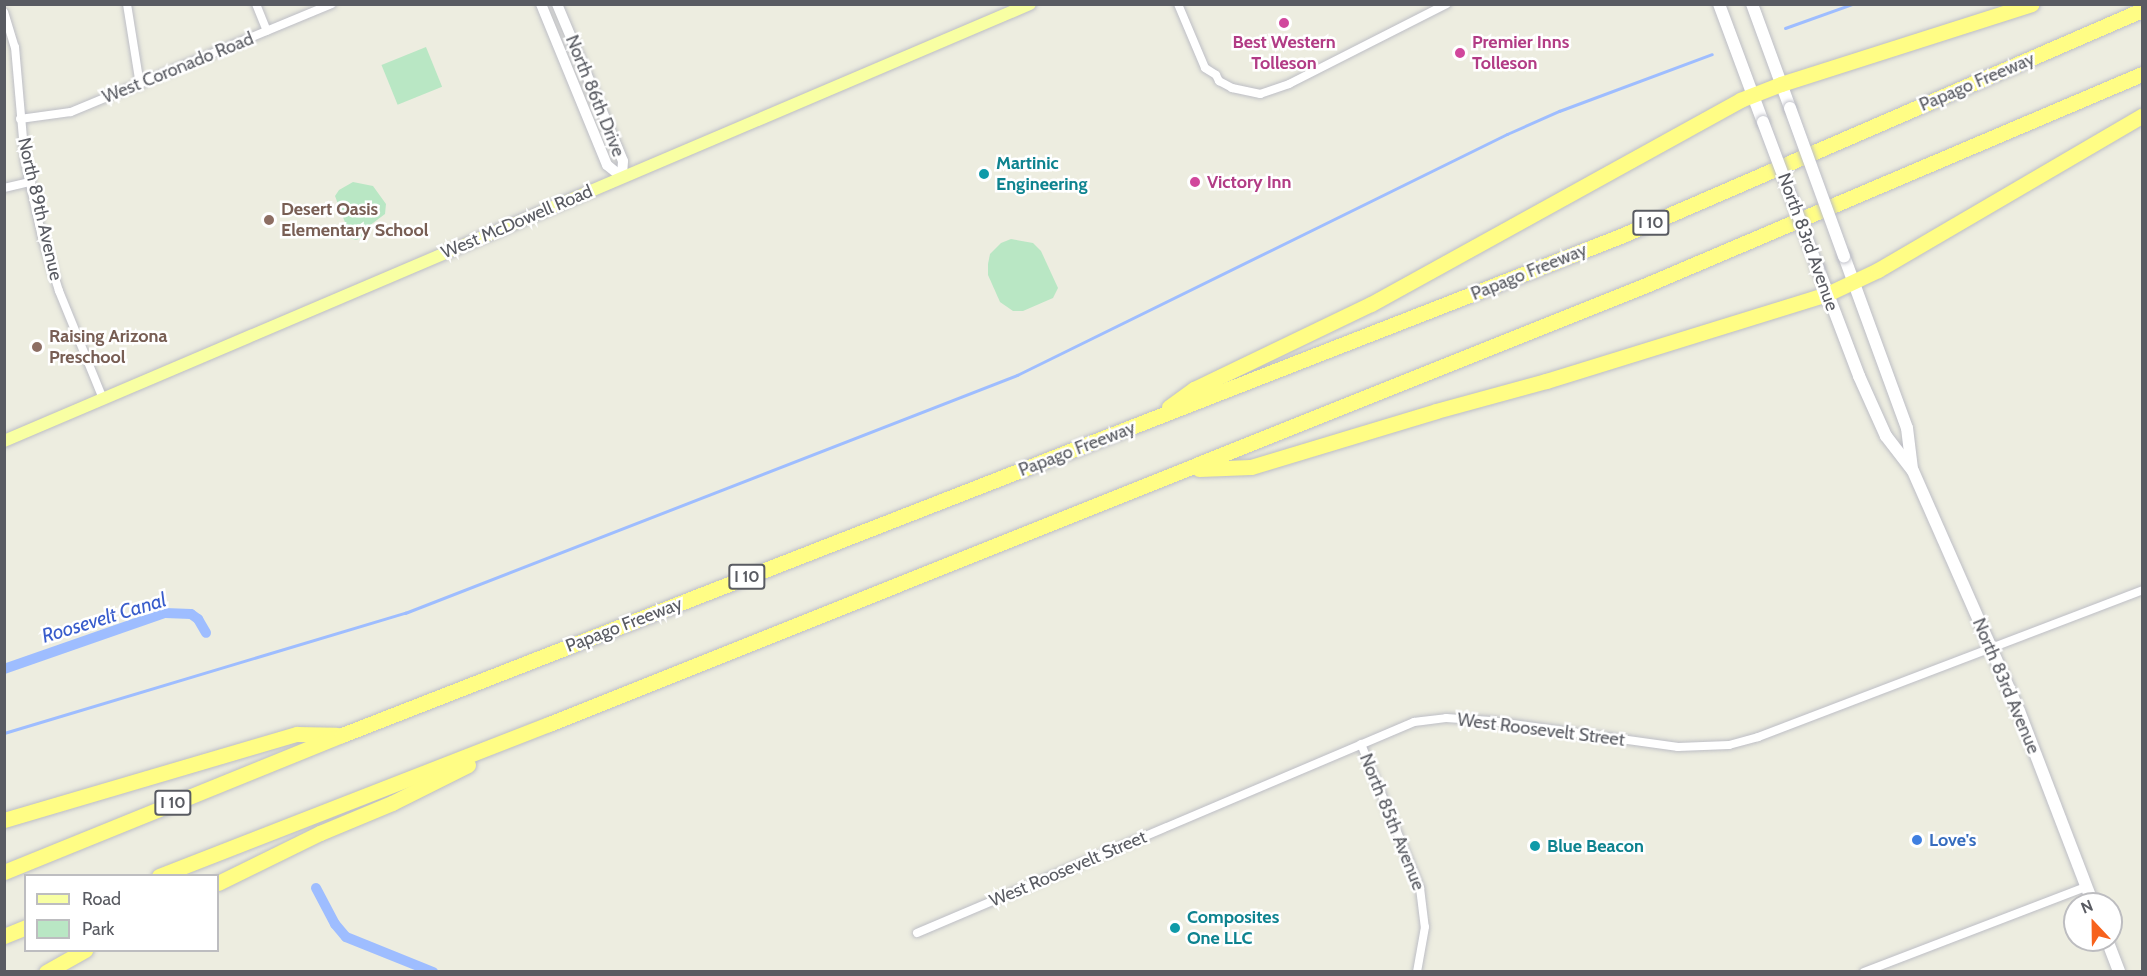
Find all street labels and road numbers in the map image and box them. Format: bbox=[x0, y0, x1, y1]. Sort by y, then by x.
street label: West Coronado Road bbox=[99, 28, 257, 108]
street label: North 86th Drive bbox=[561, 32, 629, 160]
street label: Papago Freeway bbox=[1916, 48, 2038, 116]
street label: North 89th Avenue bbox=[13, 135, 67, 283]
street label: North 83rd Avenue bbox=[1773, 170, 1843, 314]
street label: West McDowell Road bbox=[438, 180, 596, 264]
road number: I 10 bbox=[1632, 210, 1670, 236]
street label: Papago Freeway bbox=[1468, 239, 1590, 305]
street label: Papago Freeway bbox=[1016, 417, 1138, 481]
road number: I 10 bbox=[728, 564, 766, 590]
street label: Papago Freeway bbox=[563, 593, 685, 657]
street label: North 83rd Avenue bbox=[1968, 615, 2044, 757]
street label: West Roosevelt Street bbox=[1456, 709, 1626, 751]
street label: North 85th Avenue bbox=[1355, 751, 1429, 893]
road number: I 10 bbox=[154, 790, 192, 816]
street label: West Roosevelt Street bbox=[986, 826, 1150, 912]

